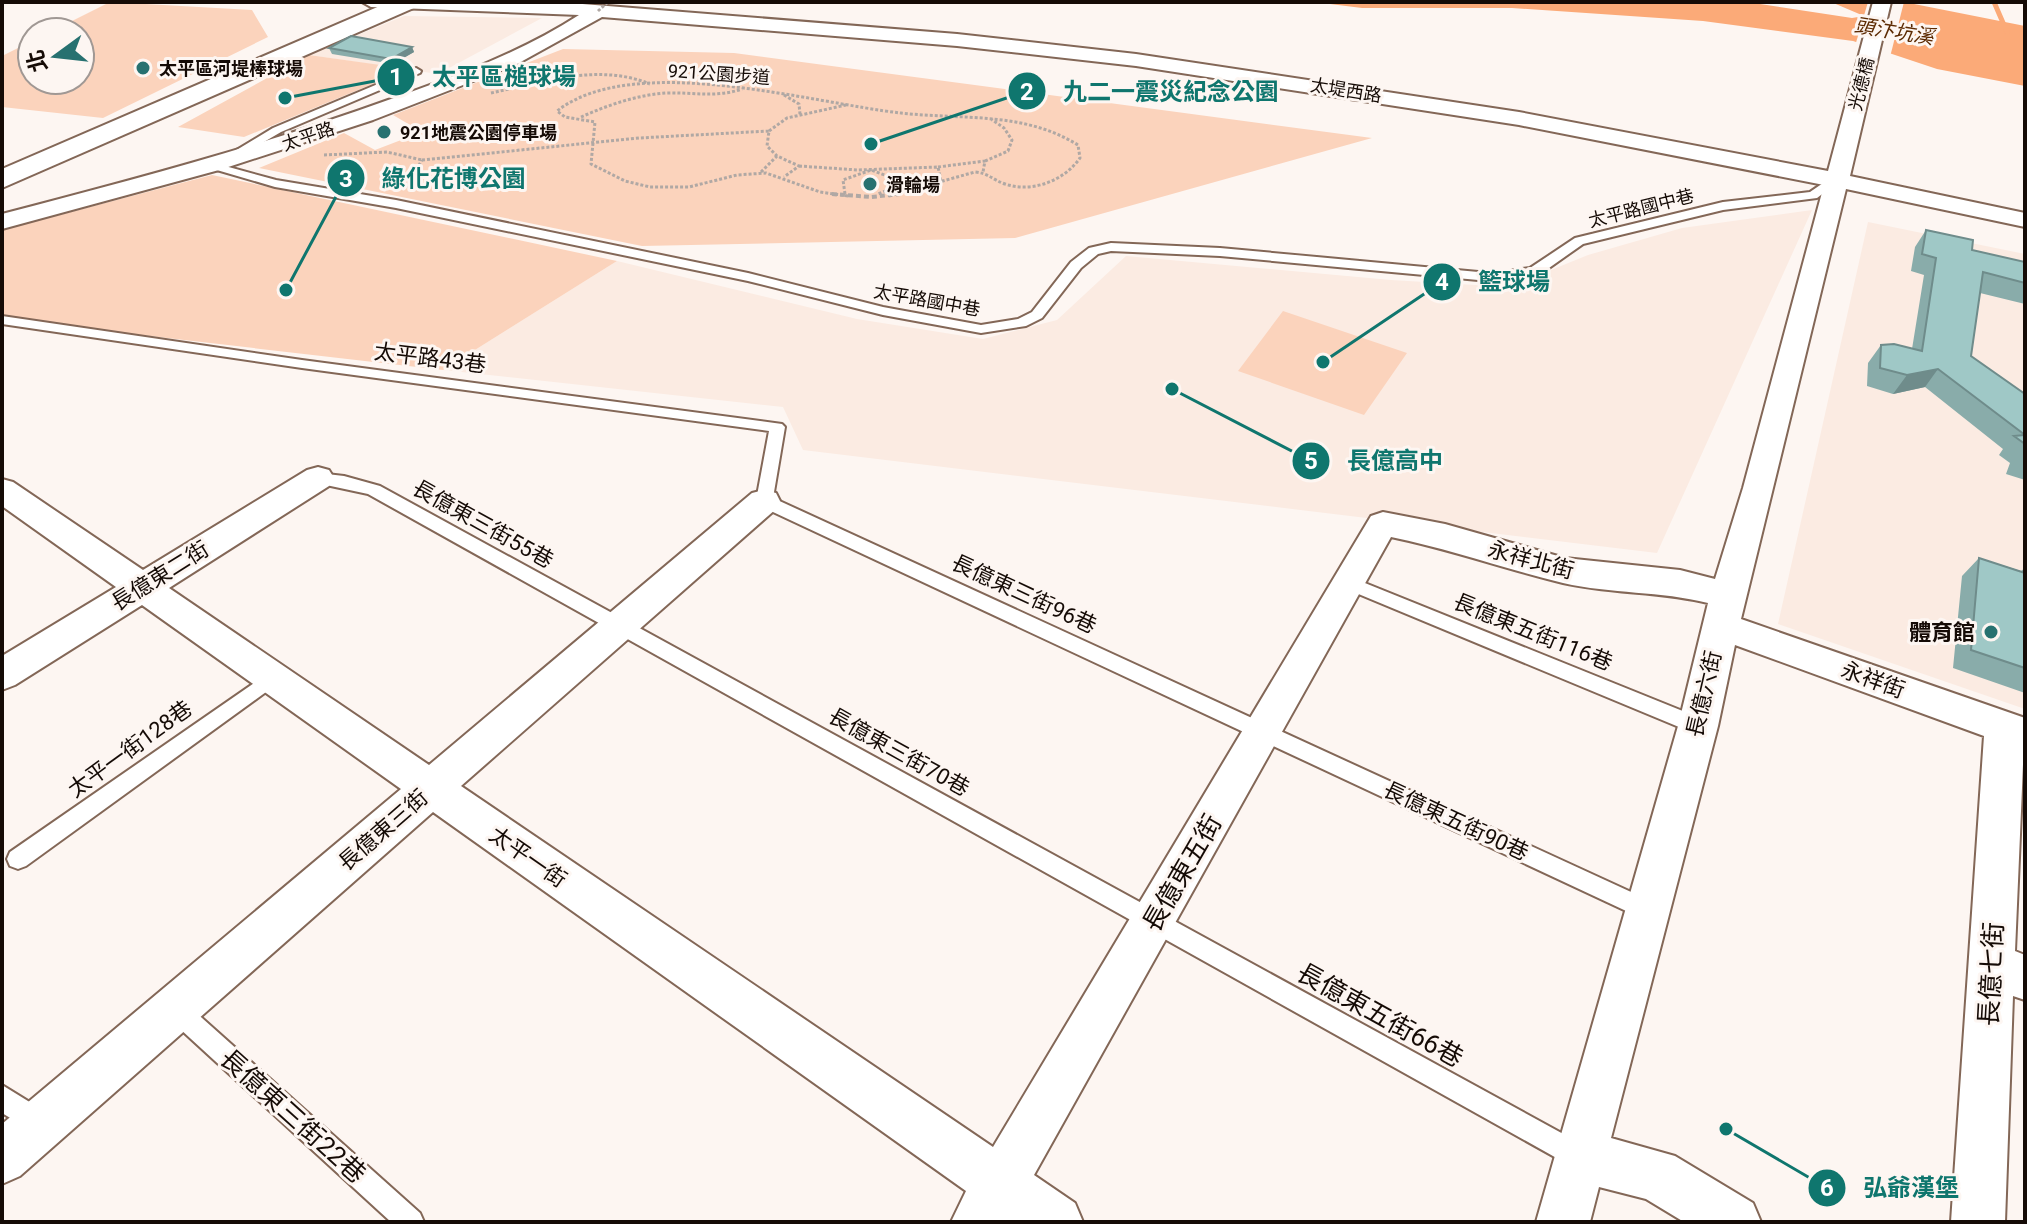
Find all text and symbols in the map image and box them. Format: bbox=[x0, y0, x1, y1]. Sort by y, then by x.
water label: 頭汴坑溪 bbox=[1853, 13, 1938, 50]
north arrow bbox=[16, 16, 96, 96]
text: 北 bbox=[22, 47, 52, 75]
callout: 太平區槌球場 bbox=[376, 53, 592, 101]
street label: 光德橋 bbox=[1844, 55, 1878, 113]
place label: 太平區河堤棒球場 bbox=[159, 58, 303, 79]
marker: 太平區河堤棒球場 bbox=[134, 59, 152, 77]
street label: 921公園步道 bbox=[667, 60, 771, 88]
text: 1 bbox=[389, 63, 403, 91]
text: 太平區槌球場 bbox=[432, 63, 576, 91]
callout: 九二一震災紀念公園 bbox=[1007, 67, 1295, 115]
street label: 太堤西路 bbox=[1309, 74, 1383, 106]
text: 2 bbox=[1020, 78, 1034, 106]
text: 九二一震災紀念公園 bbox=[1063, 78, 1279, 106]
street label: 太平路 bbox=[279, 117, 337, 155]
place label: 921地震公園停車場 bbox=[400, 122, 557, 143]
marker: 921地震公園停車場 bbox=[375, 123, 393, 141]
callout: 綠化花博公園 bbox=[326, 154, 542, 202]
text: 3 bbox=[339, 165, 353, 193]
text: 綠化花博公園 bbox=[382, 165, 526, 193]
place label: 滑輪場 bbox=[886, 174, 940, 195]
marker: 滑輪場 bbox=[861, 175, 879, 193]
street label: 太平路國中巷 bbox=[1586, 185, 1696, 231]
callout: 籃球場 bbox=[1422, 258, 1566, 306]
text: 4 bbox=[1435, 268, 1449, 296]
text: 籃球場 bbox=[1478, 268, 1550, 296]
street label: 太平路國中巷 bbox=[872, 280, 982, 320]
street label: 太平路43巷 bbox=[373, 339, 487, 377]
callout: 長億高中 bbox=[1291, 437, 1459, 485]
text: 5 bbox=[1304, 447, 1318, 475]
text: 長億高中 bbox=[1347, 447, 1443, 475]
street label: 長億東三街55巷 bbox=[408, 475, 558, 573]
street label: 長億東二街 bbox=[107, 536, 213, 616]
street label: 永祥北街 bbox=[1485, 537, 1577, 583]
street label: 長億東三街96巷 bbox=[948, 550, 1100, 638]
street label: 長億東五街116巷 bbox=[1450, 589, 1616, 675]
place label: 體育館 bbox=[1909, 620, 1975, 645]
marker: 體育館 bbox=[1982, 623, 2000, 641]
street label: 長億六街 bbox=[1682, 648, 1726, 740]
street label: 永祥街 bbox=[1838, 657, 1908, 703]
street label: 太平一街128巷 bbox=[63, 696, 197, 802]
street label: 長億東三街70巷 bbox=[824, 703, 974, 801]
street label: 長億東五街90巷 bbox=[1380, 777, 1532, 865]
street label: 長億東三街 bbox=[333, 784, 433, 876]
street label: 長億東五街 bbox=[1137, 809, 1227, 937]
street label: 太平一街 bbox=[485, 822, 571, 892]
street label: 長億七街 bbox=[1973, 921, 2009, 1027]
street label: 長億東五街66巷 bbox=[1292, 957, 1468, 1073]
street label: 長億東三街22巷 bbox=[214, 1043, 372, 1189]
callout: 弘爺漢堡 bbox=[1807, 1164, 1975, 1212]
text: 6 bbox=[1820, 1174, 1834, 1202]
text: 弘爺漢堡 bbox=[1863, 1174, 1959, 1202]

